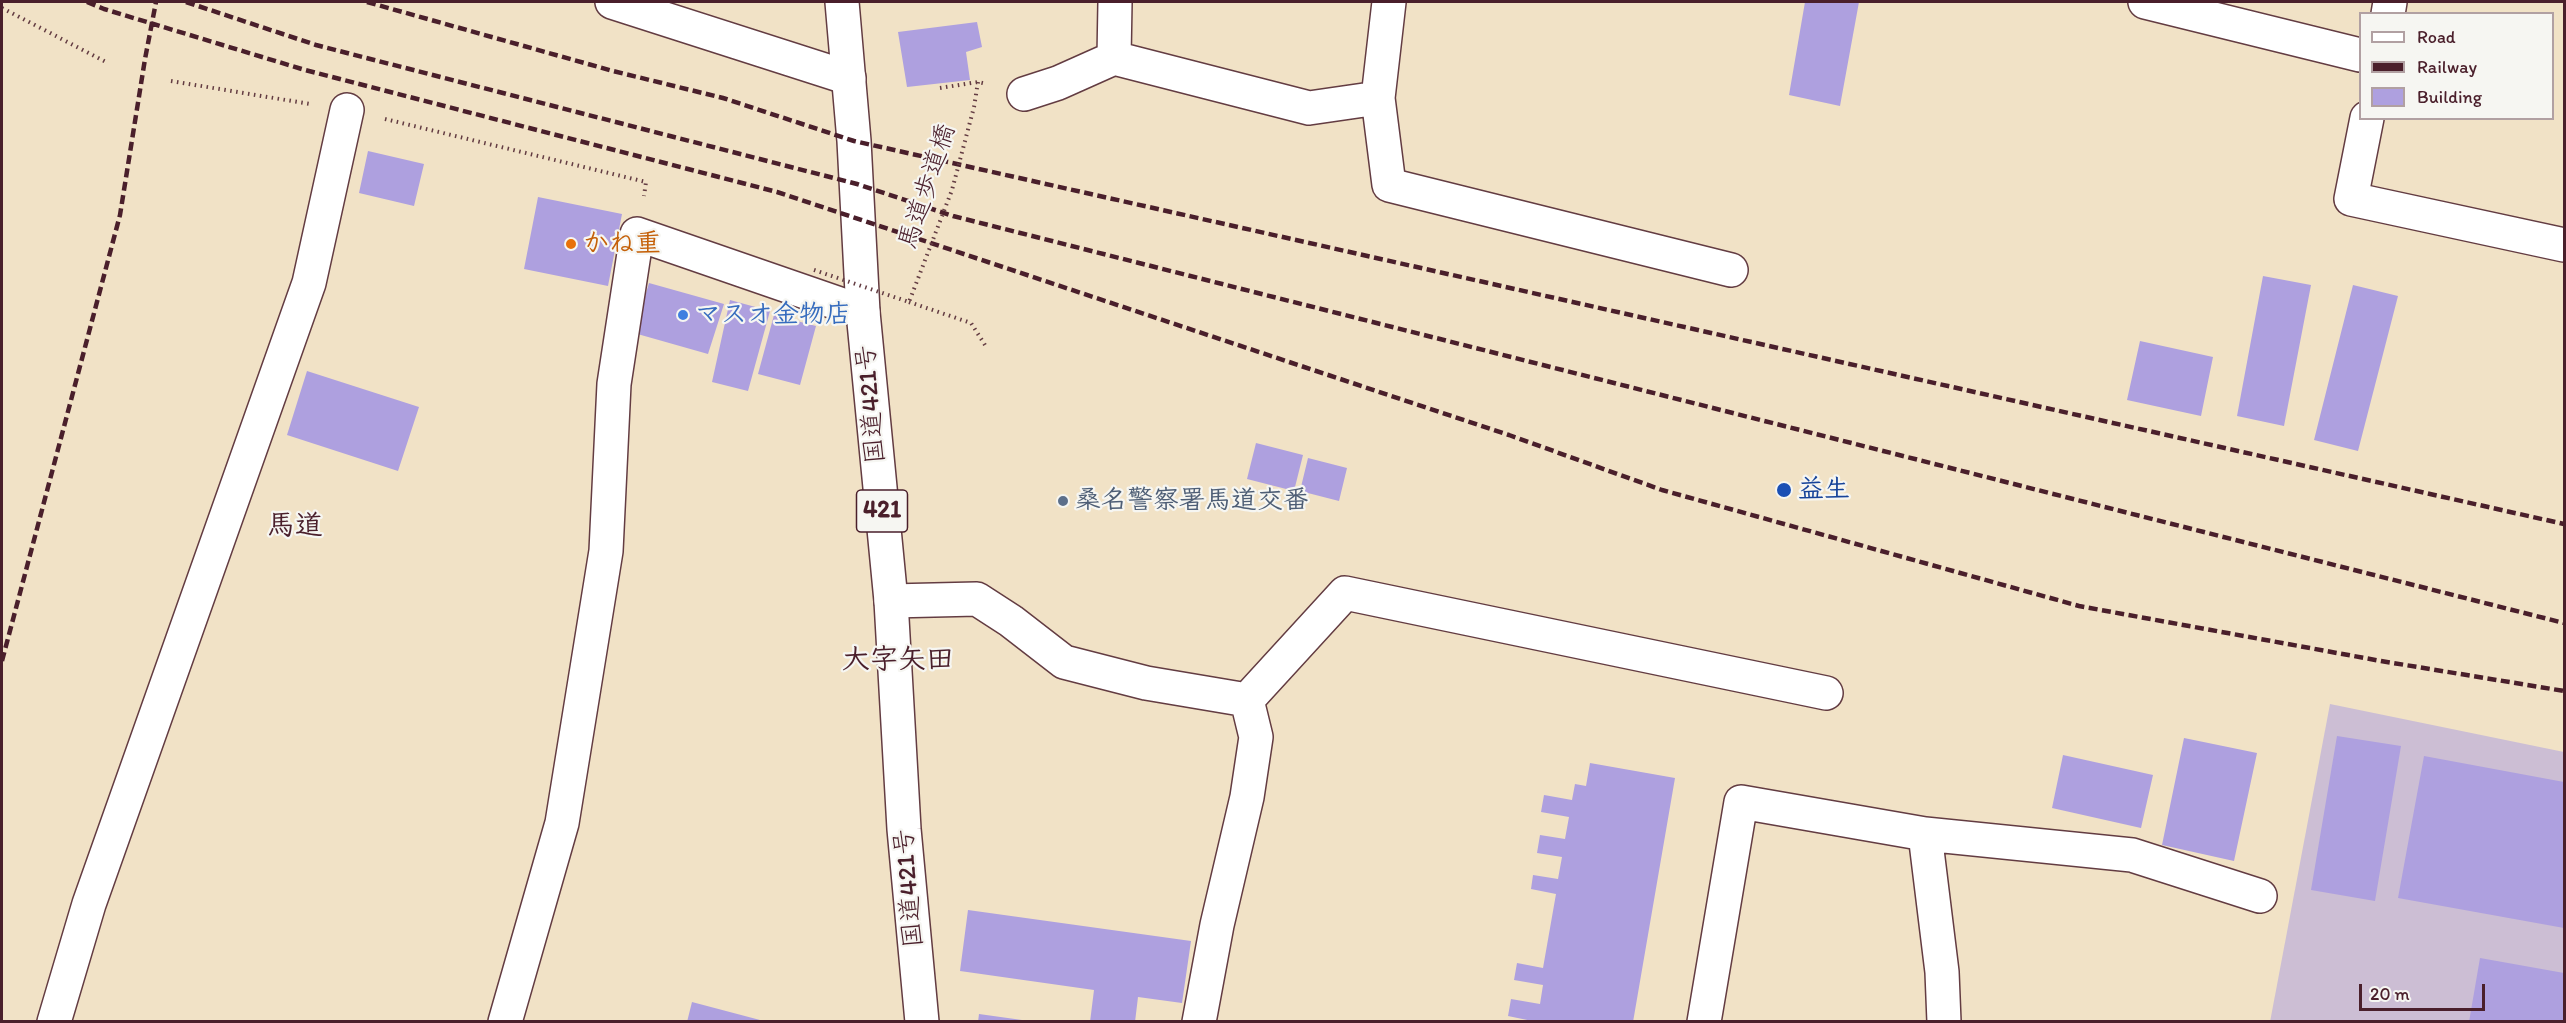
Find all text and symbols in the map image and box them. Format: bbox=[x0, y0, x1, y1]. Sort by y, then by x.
legend bbox=[2359, 12, 2554, 120]
text: Road bbox=[2417, 26, 2456, 48]
text: Railway bbox=[2417, 56, 2477, 78]
text: Building bbox=[2417, 86, 2482, 108]
street label: 馬道歩道橋 bbox=[893, 120, 963, 254]
place label: かね重 bbox=[583, 228, 661, 260]
marker: かね重 bbox=[564, 237, 578, 251]
place label: マスオ金物店 bbox=[695, 299, 851, 331]
marker: マスオ金物店 bbox=[676, 308, 690, 322]
street label: 国道421号 bbox=[851, 343, 893, 465]
place label: 益生 bbox=[1798, 474, 1850, 506]
marker: 益生 bbox=[1775, 481, 1793, 499]
place label: 桑名警察署馬道交番 bbox=[1075, 485, 1309, 517]
road number: 421 bbox=[856, 490, 908, 532]
marker: 桑名警察署馬道交番 bbox=[1056, 494, 1070, 508]
district label: 馬道 bbox=[267, 510, 323, 544]
district label: 大字矢田 bbox=[842, 644, 954, 678]
street label: 国道421号 bbox=[889, 827, 931, 949]
scale bar bbox=[2362, 972, 2488, 1010]
text: 20 m bbox=[2370, 983, 2410, 1005]

